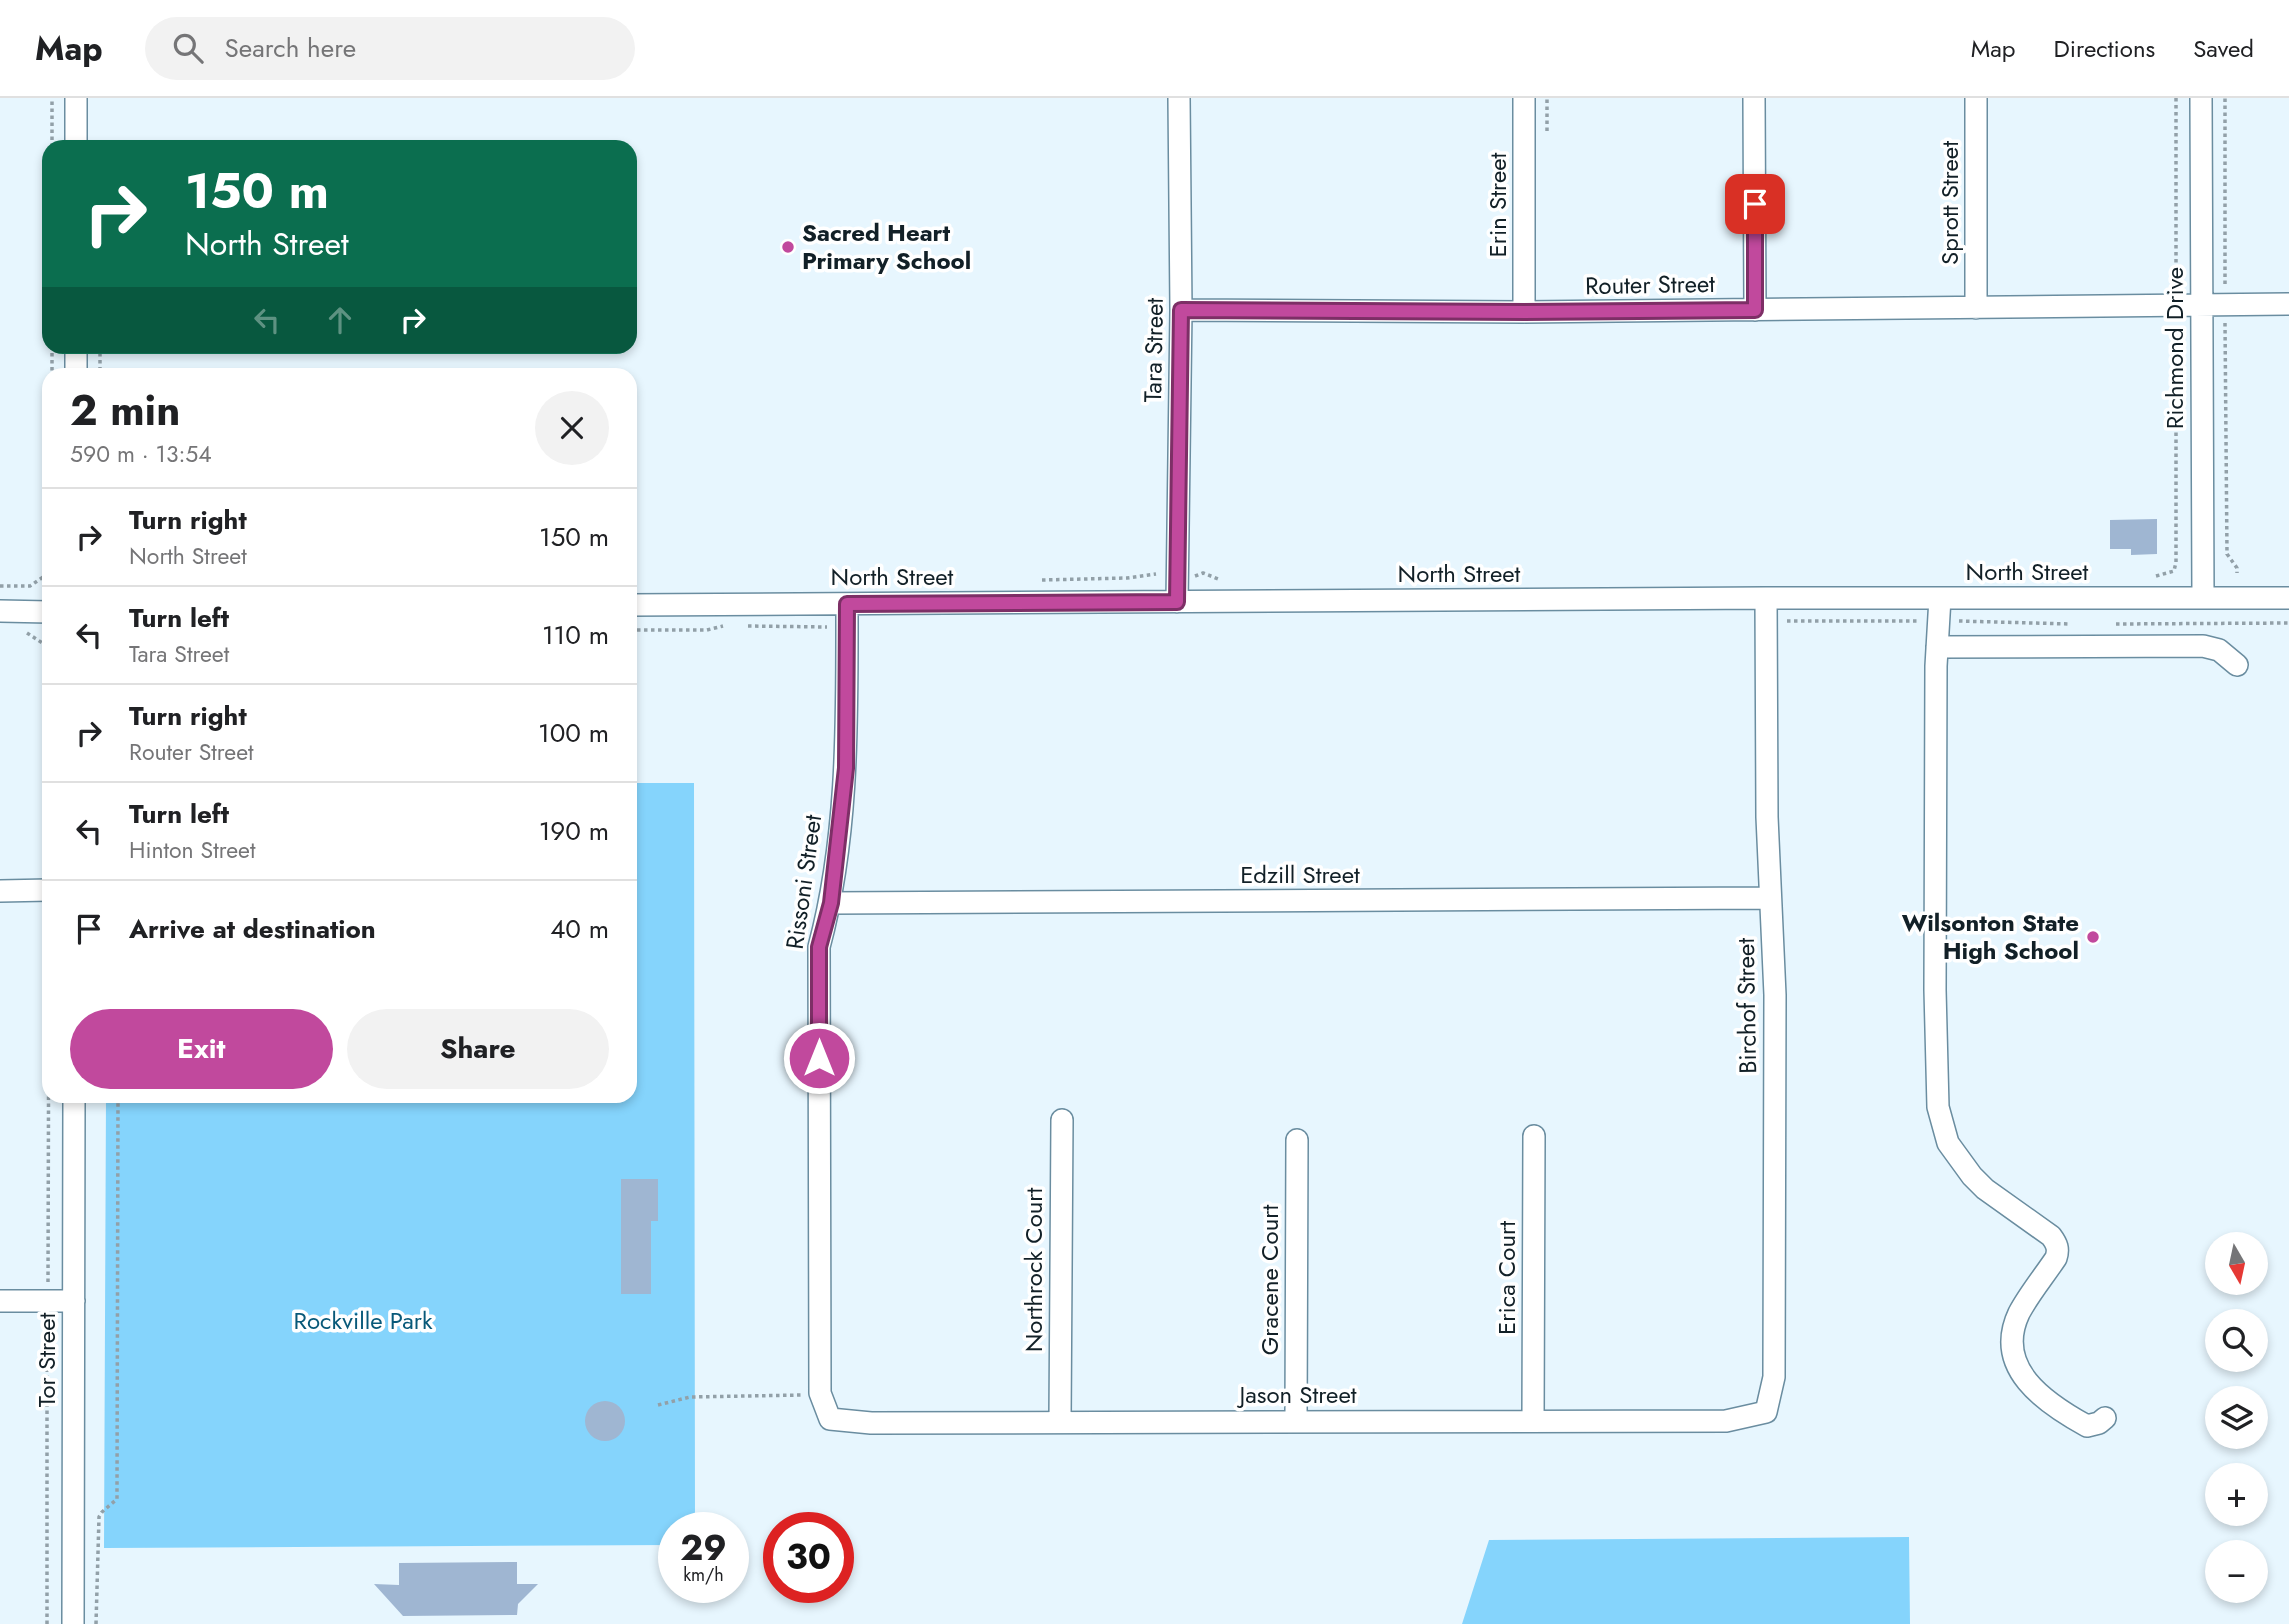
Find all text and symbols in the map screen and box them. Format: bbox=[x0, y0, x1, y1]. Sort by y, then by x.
search box bbox=[145, 17, 635, 80]
text: Map bbox=[35, 25, 103, 72]
icon: search bbox=[169, 29, 207, 67]
text: Search here bbox=[225, 29, 356, 67]
text: Map bbox=[1971, 31, 2016, 66]
text: Directions bbox=[2054, 31, 2155, 66]
text: Saved bbox=[2193, 31, 2254, 66]
street label: Sprott Street bbox=[1932, 141, 1967, 265]
street label: Erin Street bbox=[1480, 152, 1515, 257]
text: 150 m bbox=[185, 156, 329, 226]
icon: right bbox=[70, 168, 161, 259]
pin bbox=[1725, 174, 1785, 234]
icon: arrive bbox=[1736, 185, 1774, 223]
place label: Sacred Heart Primary School bbox=[802, 215, 971, 278]
text: North Street bbox=[185, 221, 349, 267]
marker: Sacred Heart Primary School bbox=[780, 239, 796, 255]
street label: Router Street bbox=[1585, 266, 1716, 303]
street label: Richmond Drive bbox=[2157, 267, 2192, 429]
street label: Tara Street bbox=[1135, 297, 1172, 403]
icon: left bbox=[248, 301, 286, 339]
icon: ahead bbox=[321, 301, 359, 339]
icon: right bbox=[394, 301, 432, 339]
text: 2 min bbox=[70, 380, 180, 441]
button: close bbox=[535, 391, 609, 465]
text: 590 m · 13:54 bbox=[70, 437, 212, 471]
text: Turn right bbox=[129, 501, 247, 539]
icon: right bbox=[70, 518, 108, 556]
text: 150 m bbox=[539, 518, 609, 556]
text: North Street bbox=[129, 539, 247, 573]
street label: North Street bbox=[1966, 554, 2089, 589]
street label: North Street bbox=[1398, 556, 1521, 591]
street label: North Street bbox=[831, 559, 954, 594]
text: Turn left bbox=[129, 599, 229, 637]
icon: left bbox=[70, 616, 108, 654]
text: 110 m bbox=[542, 616, 609, 654]
text: Tara Street bbox=[129, 637, 229, 671]
text: Turn right bbox=[129, 697, 247, 735]
icon: right bbox=[70, 714, 108, 752]
text: 100 m bbox=[538, 714, 609, 752]
text: Router Street bbox=[129, 735, 254, 769]
text: Turn left bbox=[129, 795, 229, 833]
icon: left bbox=[70, 812, 108, 850]
text: 190 m bbox=[539, 812, 609, 850]
street label: Rissoni Street bbox=[777, 812, 830, 951]
text: Hinton Street bbox=[129, 833, 255, 867]
street label: Edzill Street bbox=[1240, 857, 1360, 892]
place label: Wilsonton State High School bbox=[1902, 905, 2079, 968]
icon: arrive bbox=[70, 910, 108, 948]
text: Arrive at destination bbox=[129, 910, 376, 948]
text: 40 m bbox=[550, 910, 609, 948]
marker: Wilsonton State High School bbox=[2085, 929, 2101, 945]
street label: Birchof Street bbox=[1728, 937, 1765, 1074]
button: Exit bbox=[70, 1009, 333, 1089]
button: Share bbox=[347, 1009, 609, 1089]
position arrow bbox=[782, 1021, 856, 1095]
street label: Northrock Court bbox=[1016, 1187, 1051, 1352]
street label: Gracene Court bbox=[1252, 1205, 1287, 1355]
street label: Erica Court bbox=[1489, 1221, 1524, 1335]
north arrow bbox=[2205, 1232, 2268, 1295]
map controls bbox=[2205, 1232, 2268, 1603]
park label: Rockville Park bbox=[293, 1303, 433, 1338]
button: search bbox=[2205, 1309, 2268, 1372]
street label: Tor Street bbox=[29, 1312, 64, 1407]
street label: Jason Street bbox=[1236, 1377, 1357, 1412]
button: layers bbox=[2205, 1386, 2268, 1449]
button: + bbox=[2205, 1463, 2268, 1526]
speed limit sign: 30 bbox=[763, 1512, 854, 1603]
text: 29 bbox=[680, 1523, 727, 1573]
button: − bbox=[2205, 1540, 2268, 1603]
text: km/h bbox=[683, 1562, 724, 1588]

